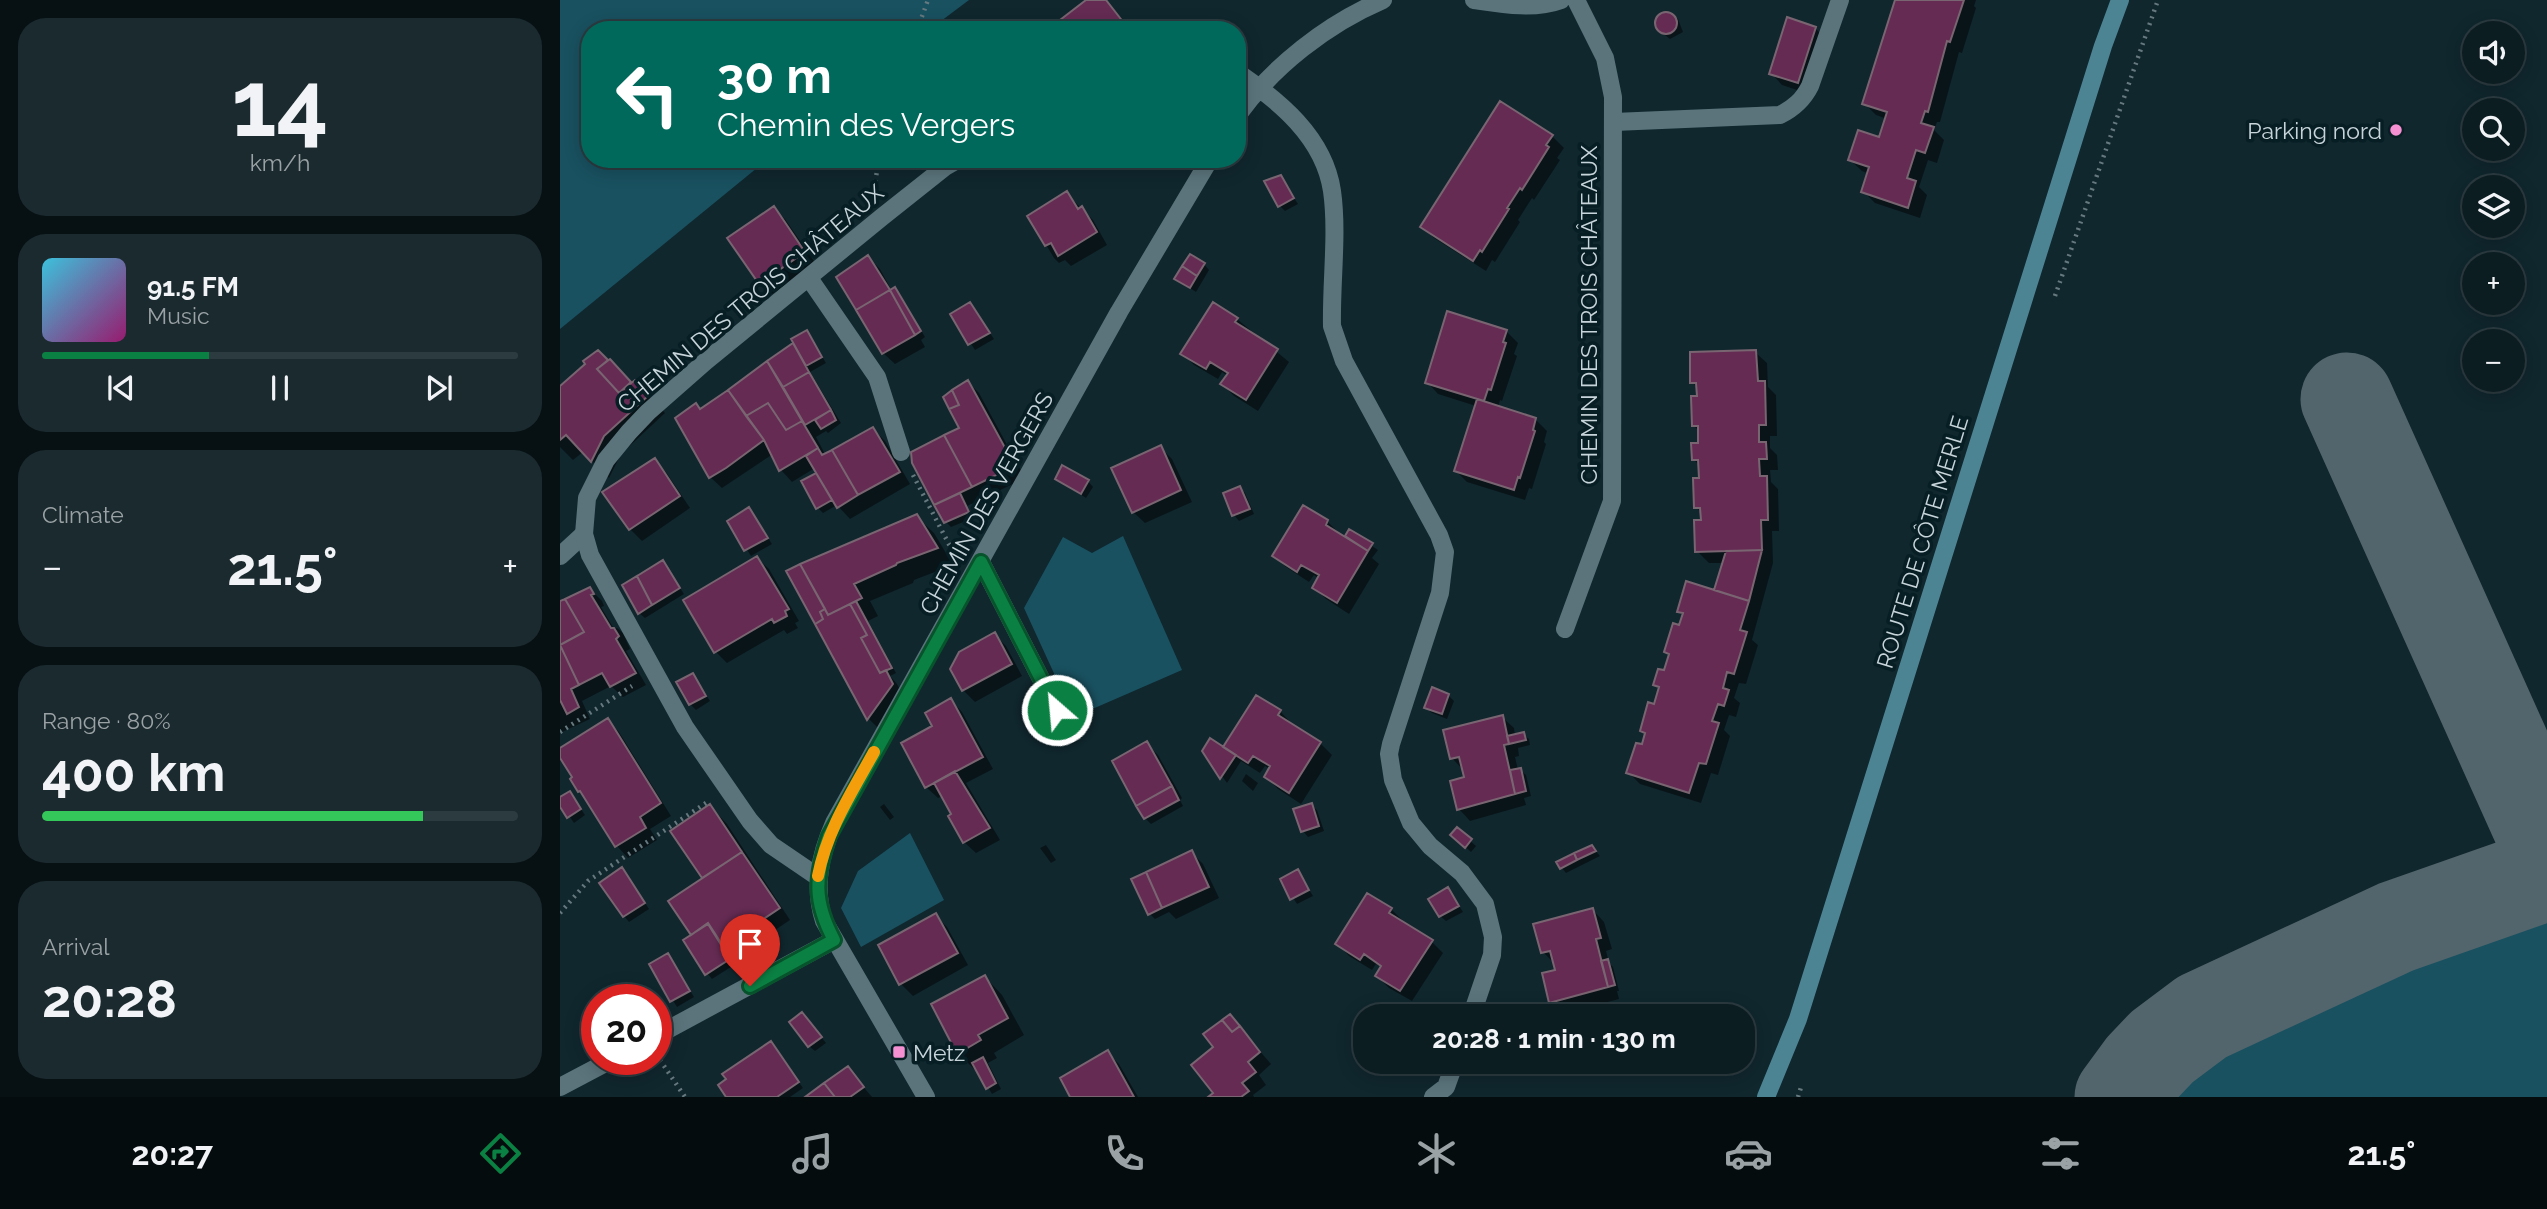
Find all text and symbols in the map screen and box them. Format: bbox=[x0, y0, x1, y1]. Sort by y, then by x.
map controls bbox=[2462, 21, 2525, 392]
button: sound bbox=[2462, 21, 2525, 84]
text: 30 m bbox=[717, 47, 832, 104]
icon: left bbox=[602, 49, 693, 140]
text: 14 bbox=[232, 50, 328, 157]
button: search bbox=[2462, 98, 2525, 161]
text: Chemin des Vergers bbox=[717, 106, 1015, 143]
place label: Parking nord bbox=[2247, 117, 2382, 144]
marker: Parking nord bbox=[2388, 122, 2404, 138]
street label: CHEMIN DES TROIS CHÂTEAUX bbox=[1575, 145, 1602, 485]
text: km/h bbox=[250, 149, 310, 176]
button: layers bbox=[2462, 175, 2525, 238]
street label: CHEMIN DES TROIS CHÂTEAUX bbox=[611, 178, 889, 417]
button: + bbox=[2462, 252, 2525, 315]
text: 91.5 FM bbox=[147, 272, 239, 302]
text: Music bbox=[147, 302, 210, 329]
button: − bbox=[2462, 329, 2525, 392]
icon: previous bbox=[102, 369, 140, 407]
icon: pause bbox=[261, 369, 299, 407]
icon: next bbox=[420, 369, 458, 407]
street label: CHEMIN DES VERGERS bbox=[914, 387, 1058, 619]
street label: ROUTE DE CÔTE MERLE bbox=[1871, 412, 1973, 672]
text: Climate bbox=[42, 501, 124, 528]
text: 21.5° bbox=[227, 536, 338, 597]
text: − bbox=[42, 544, 62, 589]
text: + bbox=[502, 544, 518, 589]
position arrow bbox=[1020, 673, 1094, 747]
text: Range · 80% bbox=[42, 707, 171, 734]
text: 400 km bbox=[42, 742, 225, 803]
pin bbox=[720, 914, 780, 986]
icon: arrive bbox=[731, 925, 769, 963]
text: Arrival bbox=[42, 933, 109, 960]
text: 20:28 bbox=[42, 968, 177, 1029]
speed limit sign: 20 bbox=[581, 984, 672, 1075]
text: 20:28 · 1 min · 130 m bbox=[1432, 1024, 1676, 1054]
place label: Metz bbox=[913, 1039, 965, 1066]
marker: Metz bbox=[891, 1044, 907, 1060]
icon: directions bbox=[476, 1129, 525, 1178]
icon: music bbox=[788, 1129, 837, 1178]
icon: phone bbox=[1100, 1129, 1149, 1178]
icon: climate bbox=[1412, 1129, 1461, 1178]
icon: car bbox=[1724, 1129, 1773, 1178]
icon: filters bbox=[2036, 1129, 2085, 1178]
text: 20:27 bbox=[131, 1135, 213, 1172]
text: 21.5° bbox=[2348, 1135, 2415, 1172]

